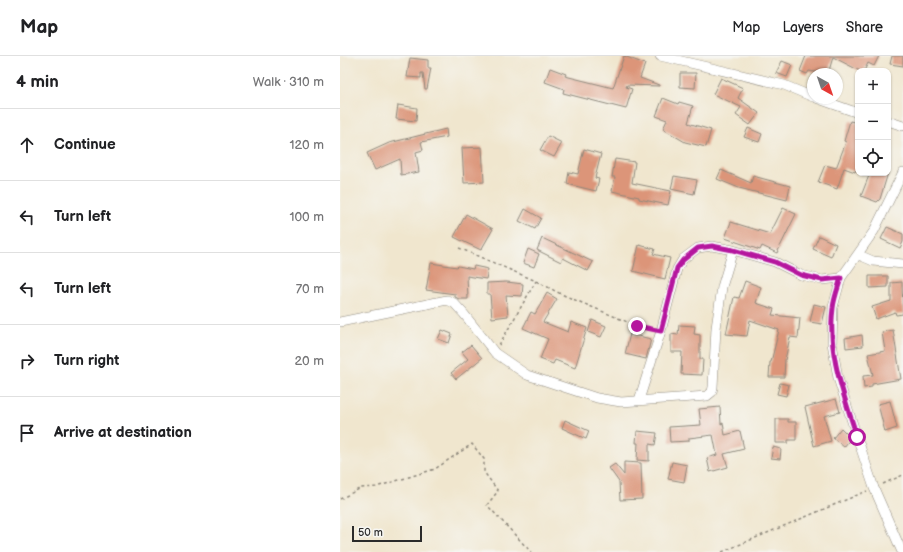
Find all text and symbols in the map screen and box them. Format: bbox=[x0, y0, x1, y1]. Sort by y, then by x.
text: Map bbox=[20, 16, 58, 39]
text: Map bbox=[732, 19, 760, 36]
text: Layers bbox=[782, 19, 824, 36]
text: Share bbox=[846, 19, 883, 36]
north arrow bbox=[807, 68, 843, 104]
map controls bbox=[855, 68, 891, 176]
button: + bbox=[855, 68, 891, 104]
text: 4 min bbox=[16, 72, 59, 92]
text: Walk · 310 m bbox=[253, 74, 324, 90]
button: − bbox=[855, 104, 891, 140]
icon: ahead bbox=[16, 134, 38, 156]
text: Continue bbox=[54, 135, 116, 154]
text: 120 m bbox=[289, 137, 324, 153]
button: locate bbox=[855, 140, 891, 176]
icon: left bbox=[16, 206, 38, 228]
text: Turn left bbox=[54, 207, 111, 226]
text: 100 m bbox=[289, 209, 324, 225]
icon: left bbox=[16, 278, 38, 300]
text: Turn left bbox=[54, 279, 111, 298]
text: 70 m bbox=[296, 281, 324, 297]
route end bbox=[628, 317, 646, 335]
icon: right bbox=[16, 350, 38, 372]
text: Turn right bbox=[54, 351, 119, 370]
text: 20 m bbox=[294, 353, 324, 369]
icon: arrive bbox=[16, 422, 38, 444]
text: Arrive at destination bbox=[54, 423, 192, 442]
route start bbox=[848, 428, 866, 446]
scale bar bbox=[352, 524, 422, 543]
text: 50 m bbox=[358, 526, 383, 539]

